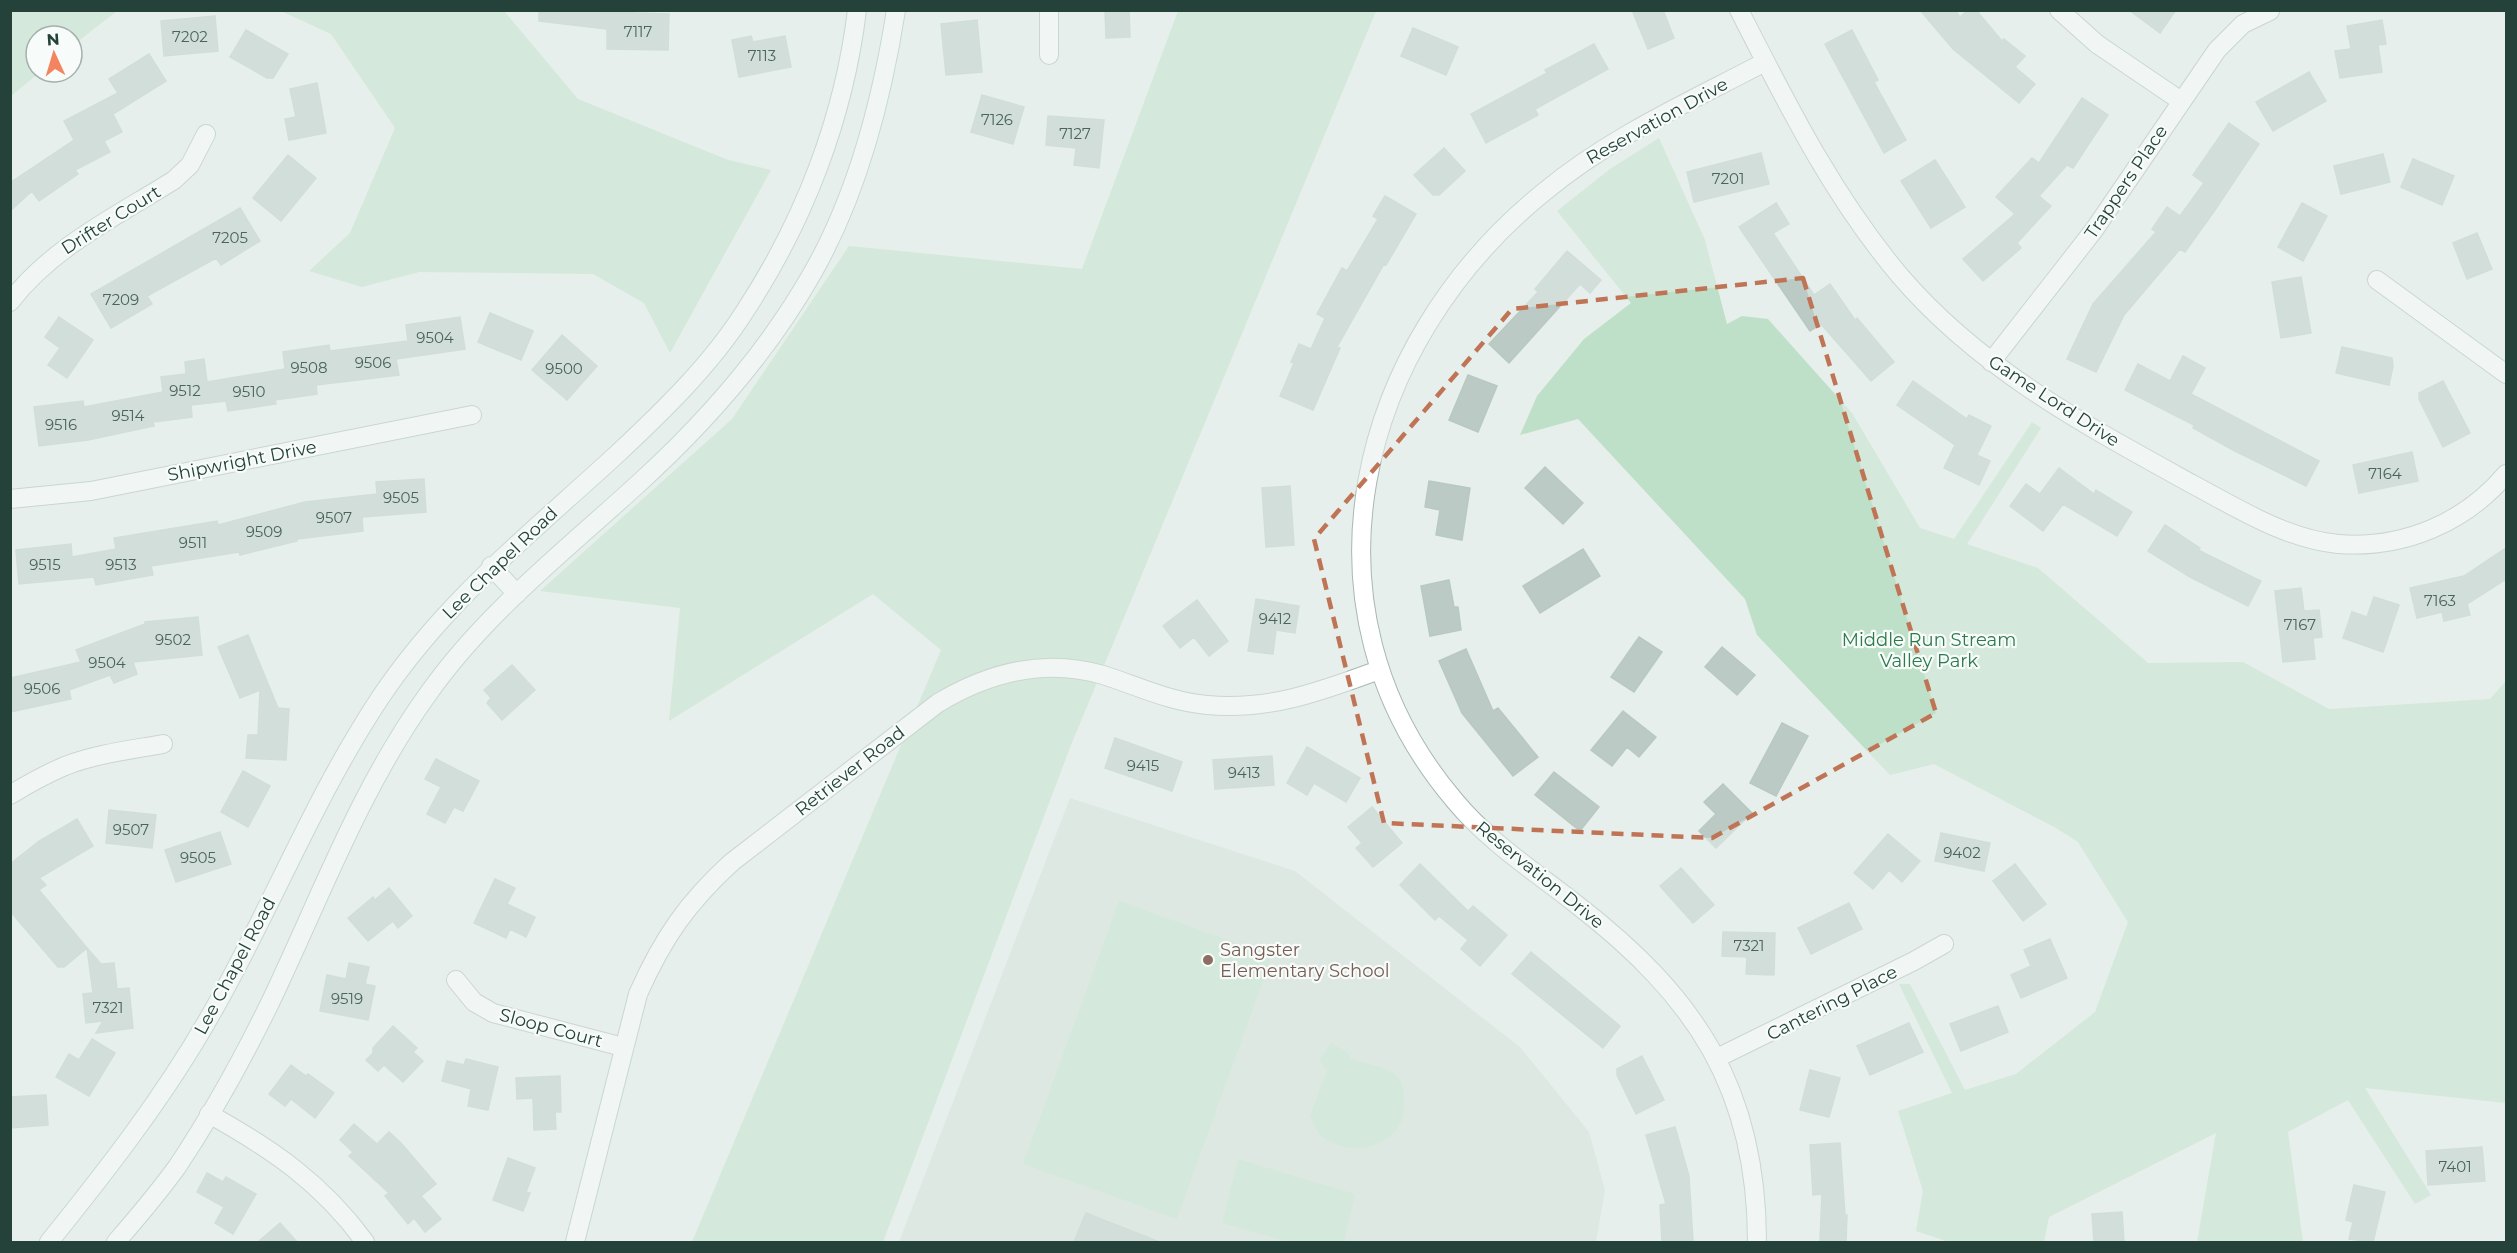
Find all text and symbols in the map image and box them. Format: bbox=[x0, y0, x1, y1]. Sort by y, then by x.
house number: 7117 bbox=[624, 22, 652, 41]
north arrow bbox=[24, 24, 84, 84]
house number: 7202 bbox=[172, 27, 208, 46]
text: N bbox=[46, 30, 60, 49]
house number: 7113 bbox=[748, 46, 776, 65]
street label: Reservation Drive bbox=[1582, 73, 1732, 169]
house number: 7126 bbox=[981, 110, 1013, 129]
street label: Trappers Place bbox=[2080, 121, 2172, 243]
house number: 7127 bbox=[1059, 124, 1091, 143]
house number: 7201 bbox=[1712, 169, 1744, 188]
street label: Drifter Court bbox=[57, 181, 165, 259]
house number: 7205 bbox=[212, 228, 248, 247]
house number: 7209 bbox=[103, 290, 139, 309]
house number: 9504 bbox=[416, 328, 454, 347]
street label: Game Lord Drive bbox=[1984, 350, 2124, 452]
house number: 9506 bbox=[355, 353, 391, 372]
house number: 9508 bbox=[290, 358, 328, 377]
house number: 9500 bbox=[545, 359, 583, 378]
house number: 9512 bbox=[169, 381, 201, 400]
house number: 9510 bbox=[233, 382, 266, 401]
house number: 9514 bbox=[112, 406, 145, 425]
house number: 9516 bbox=[45, 415, 77, 434]
street label: Shipwright Drive bbox=[166, 436, 319, 486]
house number: 7164 bbox=[2368, 464, 2402, 483]
house number: 9505 bbox=[383, 488, 419, 507]
street label: Lee Chapel Road bbox=[438, 502, 562, 624]
house number: 9507 bbox=[316, 508, 352, 527]
house number: 9509 bbox=[246, 522, 282, 541]
house number: 9511 bbox=[179, 533, 207, 552]
house number: 9515 bbox=[29, 555, 61, 574]
house number: 9513 bbox=[105, 555, 137, 574]
house number: 7163 bbox=[2424, 591, 2456, 610]
house number: 9412 bbox=[1259, 609, 1291, 628]
house number: 7167 bbox=[2284, 615, 2316, 634]
park label: Middle Run Stream Valley Park bbox=[1842, 629, 2016, 672]
house number: 9502 bbox=[155, 630, 191, 649]
house number: 9504 bbox=[88, 653, 126, 672]
house number: 9506 bbox=[24, 679, 60, 698]
street label: Retriever Road bbox=[791, 721, 909, 821]
house number: 9415 bbox=[1127, 756, 1159, 775]
house number: 9413 bbox=[1228, 763, 1260, 782]
street label: Reservation Drive bbox=[1471, 817, 1609, 934]
house number: 9507 bbox=[113, 820, 149, 839]
house number: 9402 bbox=[1943, 843, 1981, 862]
house number: 9505 bbox=[180, 848, 216, 867]
street label: Lee Chapel Road bbox=[190, 894, 280, 1038]
house number: 7321 bbox=[1733, 936, 1765, 955]
place label: Sangster Elementary School bbox=[1220, 939, 1390, 982]
marker: Sangster Elementary School bbox=[1201, 953, 1215, 967]
street label: Cantering Place bbox=[1763, 961, 1901, 1045]
house number: 9519 bbox=[331, 989, 363, 1008]
house number: 7321 bbox=[92, 998, 124, 1017]
street label: Sloop Court bbox=[497, 1004, 605, 1052]
house number: 7401 bbox=[2438, 1157, 2472, 1176]

